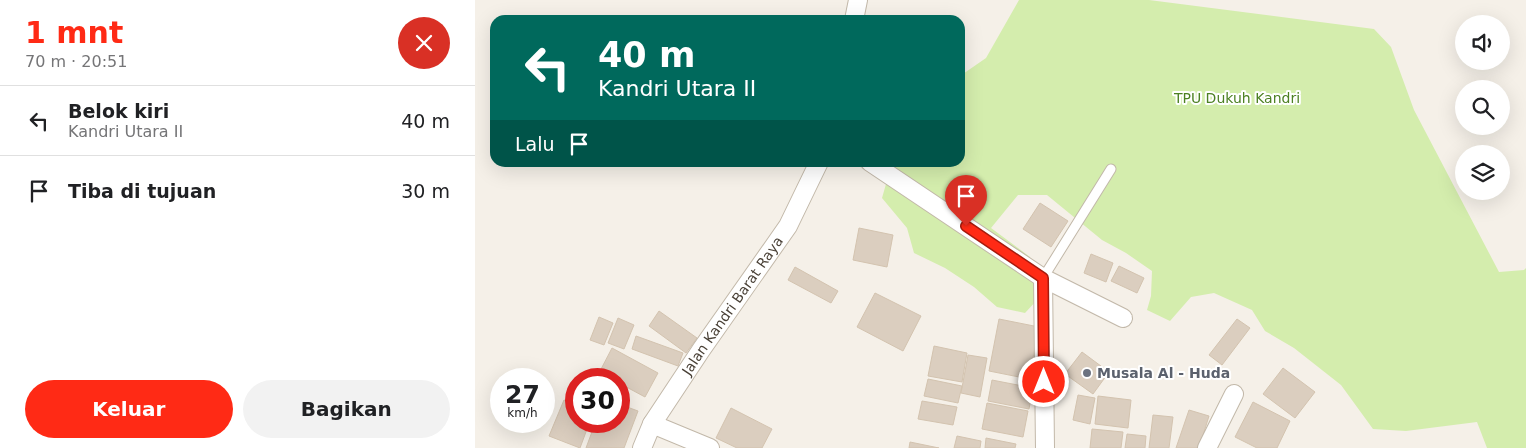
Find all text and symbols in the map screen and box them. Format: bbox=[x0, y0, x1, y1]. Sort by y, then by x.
text: 1 mnt bbox=[25, 15, 123, 50]
map controls bbox=[1455, 15, 1510, 200]
button: sound bbox=[1455, 15, 1510, 70]
button: close bbox=[398, 17, 450, 69]
icon: left bbox=[515, 35, 580, 100]
text: 40 m bbox=[598, 35, 695, 75]
text: 70 m · 20:51 bbox=[25, 52, 127, 71]
text: Kandri Utara II bbox=[598, 76, 756, 101]
button: search bbox=[1455, 80, 1510, 135]
park label: TPU Dukuh Kandri bbox=[1173, 90, 1300, 106]
text: Belok kiri bbox=[68, 100, 169, 122]
icon: left bbox=[25, 107, 53, 135]
text: 40 m bbox=[401, 110, 450, 132]
text: Kandri Utara II bbox=[68, 122, 183, 141]
icon: arrive bbox=[565, 130, 593, 158]
text: Lalu bbox=[515, 133, 555, 155]
button: layers bbox=[1455, 145, 1510, 200]
pin bbox=[945, 175, 987, 226]
icon: arrive bbox=[25, 177, 53, 205]
text: Tiba di tujuan bbox=[68, 180, 216, 202]
text: 30 m bbox=[401, 180, 450, 202]
icon: arrive bbox=[952, 182, 980, 210]
street label: Jalan Kandri Barat Raya bbox=[678, 233, 786, 379]
position arrow bbox=[1017, 355, 1069, 407]
place label: Musala Al - Huda bbox=[1097, 365, 1230, 381]
marker: Musala Al - Huda bbox=[1081, 367, 1093, 379]
speed limit sign: 30 bbox=[565, 368, 630, 433]
button: Keluar bbox=[25, 380, 233, 438]
button: Bagikan bbox=[243, 380, 450, 438]
text: 27 bbox=[505, 380, 540, 409]
text: km/h bbox=[507, 406, 538, 420]

